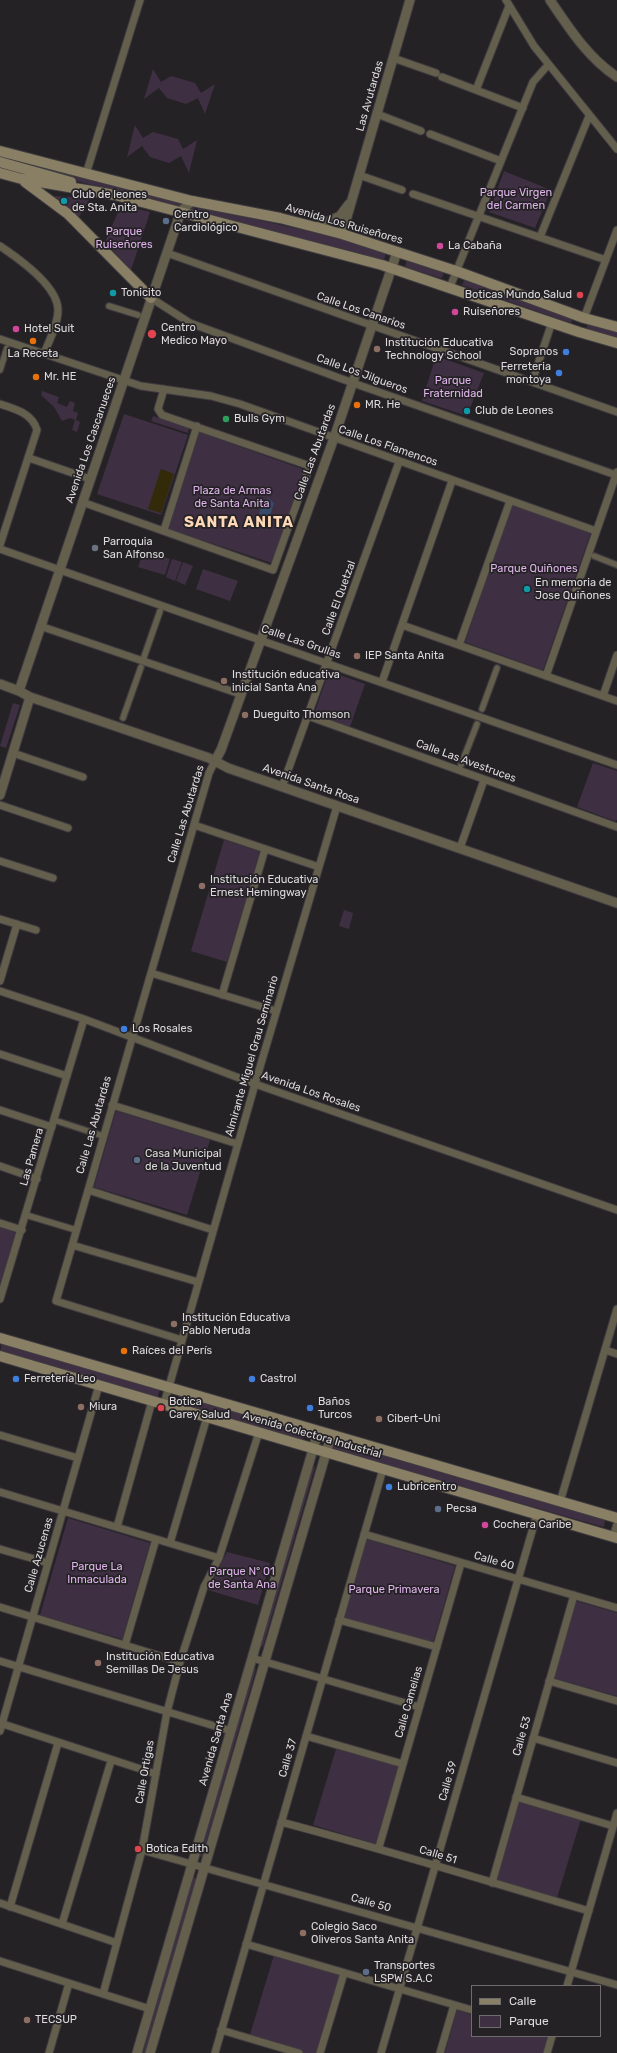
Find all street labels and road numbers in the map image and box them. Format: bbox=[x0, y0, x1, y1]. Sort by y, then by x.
street label: Las Avutardas bbox=[354, 59, 386, 133]
street label: Avenida Los Ruiseñores bbox=[284, 201, 404, 247]
street label: Calle Los Canarios bbox=[315, 290, 407, 332]
street label: Calle Los Jilgueros bbox=[315, 351, 409, 397]
street label: Avenida Los Cascanueces bbox=[63, 375, 119, 505]
street label: Calle Las Abutardas bbox=[291, 402, 339, 502]
street label: Calle Los Flamencos bbox=[337, 423, 439, 469]
street label: Calle El Quetzal bbox=[319, 559, 359, 637]
street label: Calle Las Grullas bbox=[259, 622, 343, 662]
street label: Calle Las Avestruces bbox=[414, 737, 518, 785]
street label: Avenida Santa Rosa bbox=[261, 761, 361, 807]
street label: Calle Las Abutardas bbox=[165, 764, 207, 864]
street label: Almirante Miguel Grau Seminario bbox=[223, 974, 281, 1138]
street label: Avenida Los Rosales bbox=[260, 1069, 362, 1115]
street label: Calle Las Abutardas bbox=[74, 1074, 114, 1176]
street label: Las Pamera bbox=[17, 1126, 47, 1188]
street label: Avenida Colectora Industrial bbox=[241, 1409, 383, 1461]
street label: Calle Azucenas bbox=[22, 1516, 56, 1594]
street label: Calle 60 bbox=[472, 1549, 516, 1573]
street label: Calle Camelias bbox=[392, 1665, 426, 1739]
street label: Avenida Santa Ana bbox=[196, 1691, 236, 1787]
street label: Calle 53 bbox=[510, 1715, 534, 1757]
street label: Calle 37 bbox=[276, 1737, 300, 1779]
street label: Calle Ortigas bbox=[133, 1739, 157, 1805]
street label: Calle 39 bbox=[436, 1760, 460, 1802]
street label: Calle 51 bbox=[418, 1843, 458, 1867]
street label: Calle 50 bbox=[349, 1891, 393, 1915]

